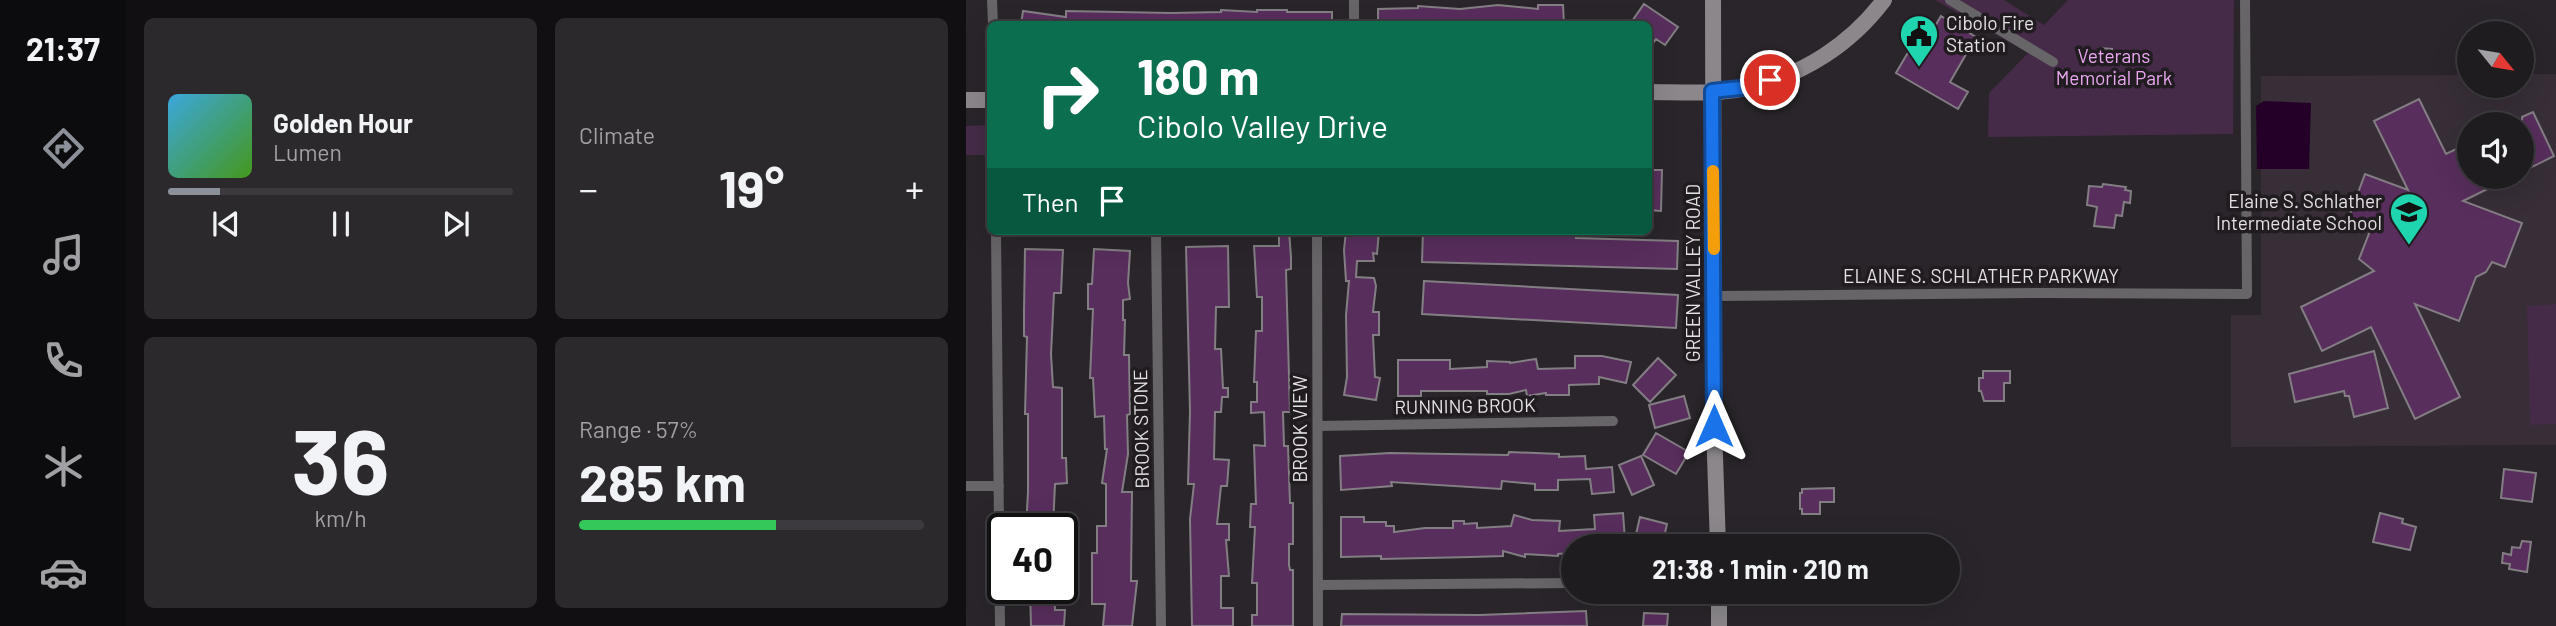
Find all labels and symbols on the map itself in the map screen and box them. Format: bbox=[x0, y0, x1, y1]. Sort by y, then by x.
place label: Cibolo Fire Station bbox=[1946, 11, 2034, 56]
public building icon: Cibolo Fire Station bbox=[1898, 13, 1940, 68]
north arrow bbox=[2457, 21, 2534, 98]
park label: Veterans Memorial Park bbox=[2056, 44, 2172, 89]
pin bbox=[1740, 50, 1800, 110]
street label: GREEN VALLEY ROAD bbox=[1681, 184, 1704, 362]
place label: Elaine S. Schlather Intermediate School bbox=[2216, 189, 2382, 234]
school or university icon: Elaine S. Schlather Intermediate School bbox=[2388, 191, 2430, 246]
street label: ELAINE S. SCHLATHER PARKWAY bbox=[1843, 264, 2119, 287]
street label: BROOK STONE bbox=[1128, 369, 1153, 489]
street label: BROOK VIEW bbox=[1288, 375, 1311, 483]
position arrow bbox=[1677, 389, 1751, 463]
street label: RUNNING BROOK bbox=[1394, 393, 1536, 418]
speed limit sign: 40 bbox=[987, 513, 1078, 604]

